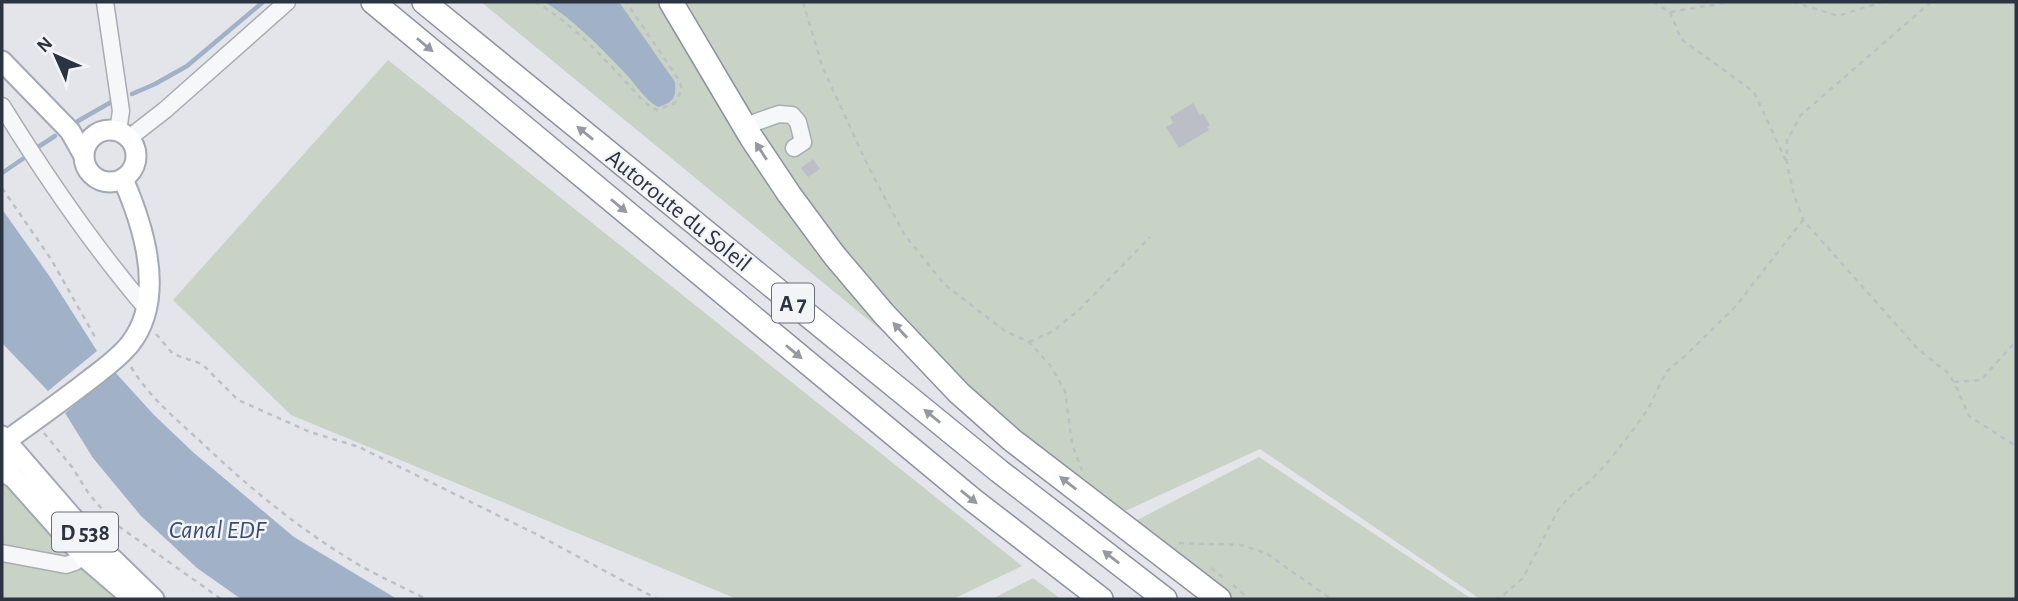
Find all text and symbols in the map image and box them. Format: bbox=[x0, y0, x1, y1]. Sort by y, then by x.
north arrow bbox=[21, 21, 91, 91]
text: N bbox=[34, 34, 56, 56]
one-way arrow bbox=[416, 38, 434, 53]
one-way arrow bbox=[577, 126, 594, 141]
one-way arrow bbox=[754, 141, 767, 161]
street label: Autoroute du Soleil bbox=[601, 145, 755, 276]
one-way arrow bbox=[610, 199, 628, 214]
road number: A 7 bbox=[772, 284, 814, 322]
one-way arrow bbox=[893, 322, 909, 339]
one-way arrow bbox=[785, 344, 803, 360]
one-way arrow bbox=[924, 409, 942, 424]
one-way arrow bbox=[1060, 475, 1078, 490]
one-way arrow bbox=[960, 490, 978, 504]
road number: D 538 bbox=[52, 512, 118, 552]
water label: Canal EDF bbox=[169, 517, 268, 543]
one-way arrow bbox=[1102, 550, 1120, 565]

